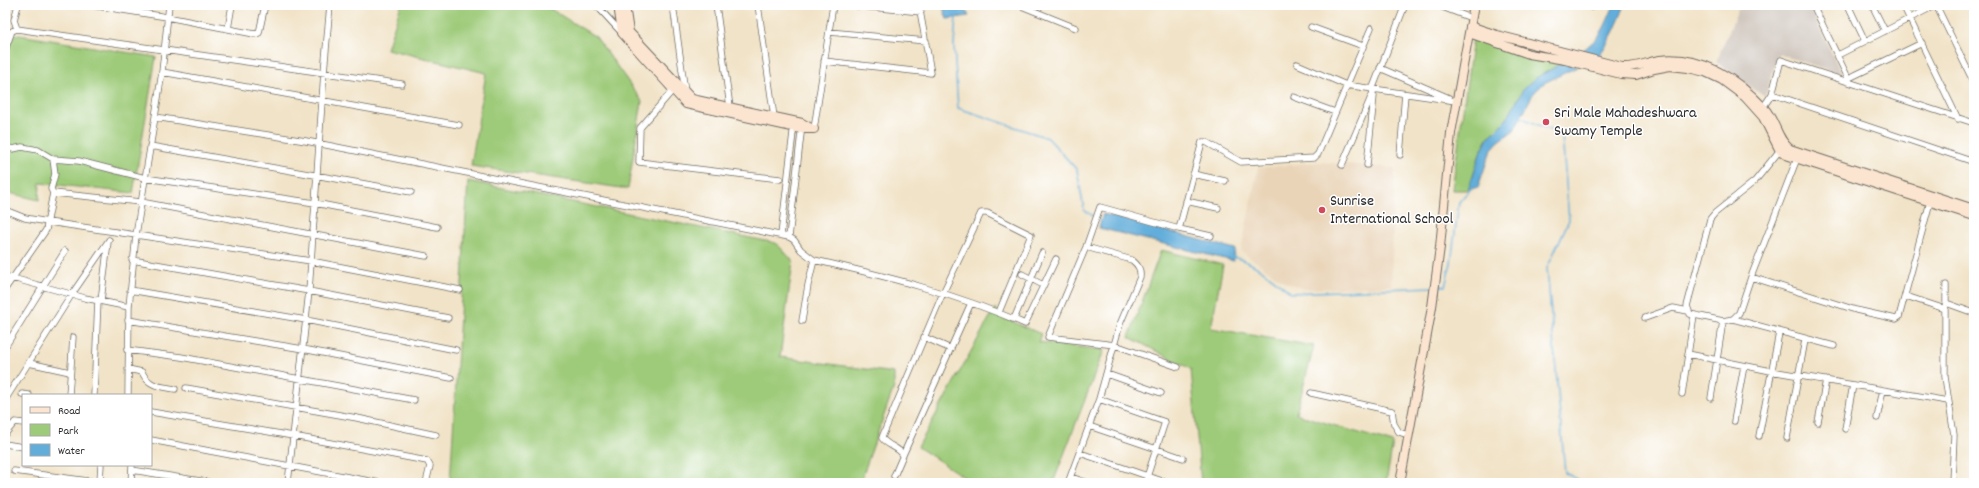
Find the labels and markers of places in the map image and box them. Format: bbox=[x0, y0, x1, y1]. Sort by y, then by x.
place label: Sri Male Mahadeshwara Swamy Temple bbox=[1554, 102, 1697, 143]
marker: Sri Male Mahadeshwara Swamy Temple bbox=[1541, 117, 1551, 127]
place label: Sunrise International School bbox=[1330, 190, 1454, 231]
marker: Sunrise International School bbox=[1317, 205, 1327, 215]

